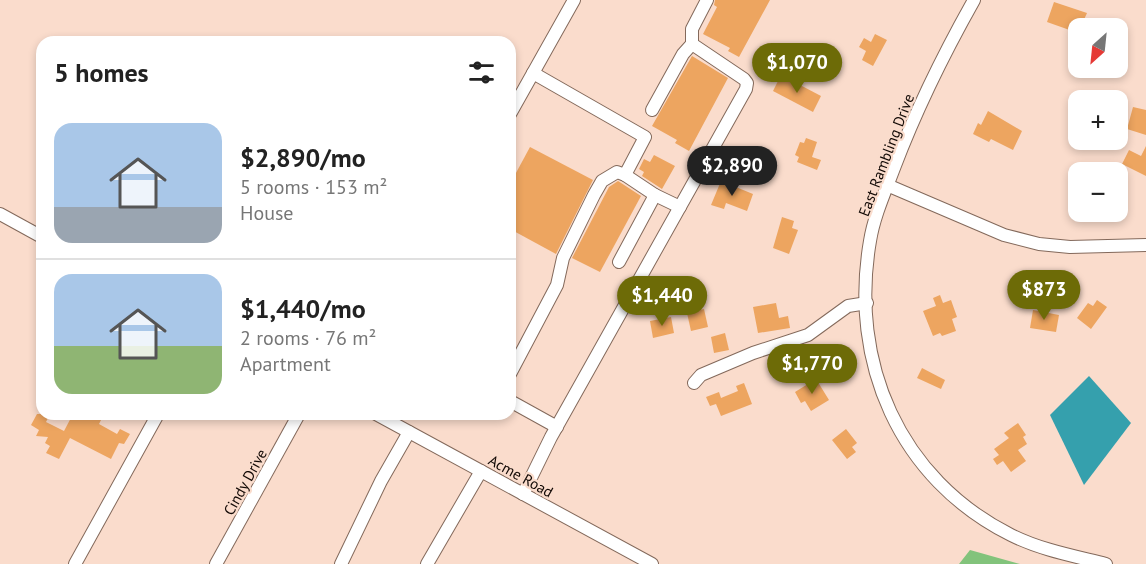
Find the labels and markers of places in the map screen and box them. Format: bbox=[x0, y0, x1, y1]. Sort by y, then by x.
pin: $1,070 bbox=[748, 43, 846, 94]
pin: $2,890 bbox=[683, 146, 781, 197]
pin: $873 bbox=[1008, 270, 1080, 321]
pin: $1,440 bbox=[613, 276, 711, 327]
pin: $1,770 bbox=[763, 344, 861, 395]

